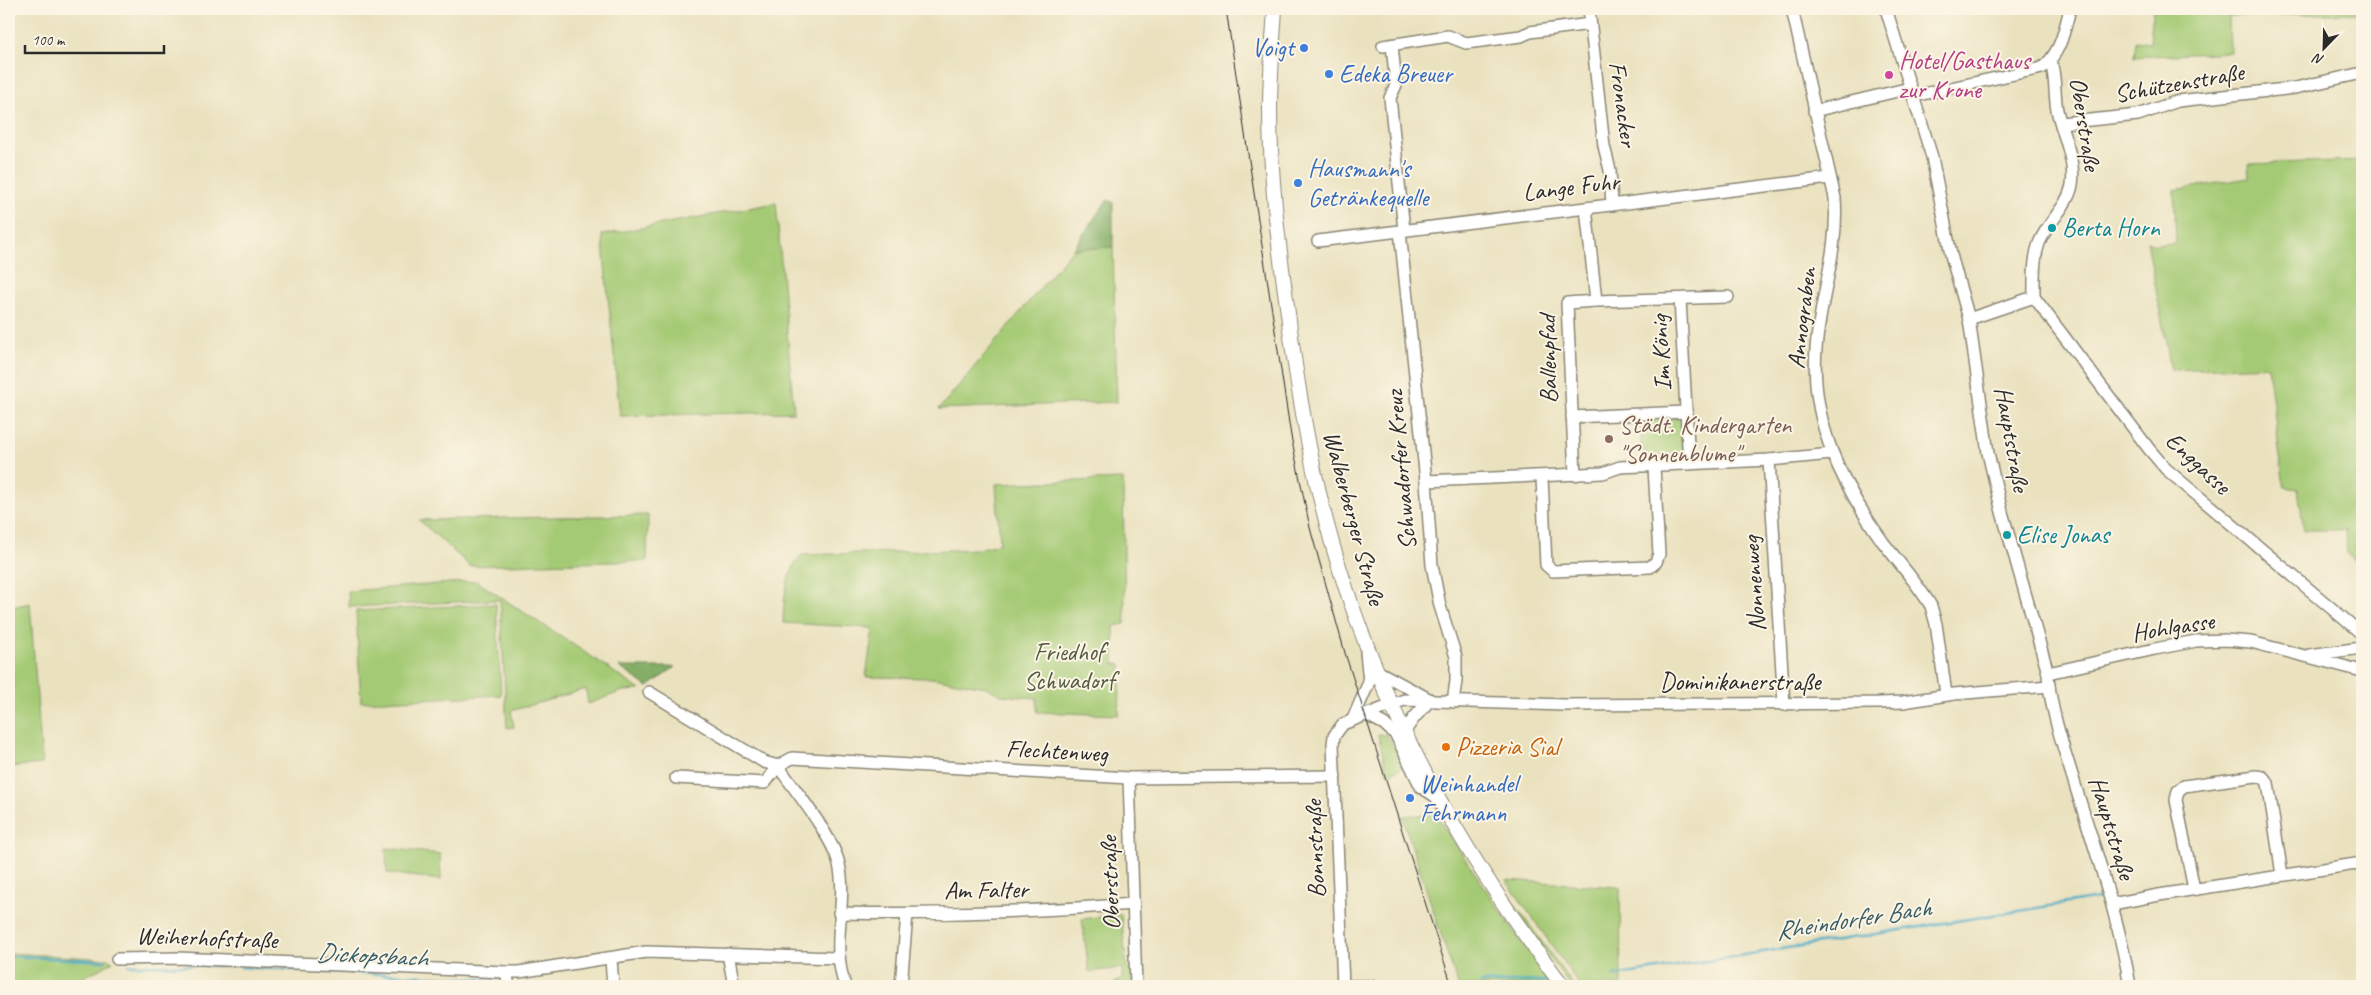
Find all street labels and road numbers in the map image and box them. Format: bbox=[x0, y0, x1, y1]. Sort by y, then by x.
street label: Schützenstraße bbox=[2112, 56, 2248, 110]
street label: Fronacker bbox=[1601, 59, 1645, 151]
street label: Oberstraße bbox=[2062, 75, 2108, 175]
street label: Lange Fuhr bbox=[1521, 165, 1624, 209]
street label: Annograben bbox=[1780, 264, 1824, 370]
street label: Ballenpfad bbox=[1531, 311, 1565, 404]
street label: Im König bbox=[1643, 312, 1679, 392]
street label: Hauptstraße bbox=[1987, 384, 2037, 496]
street label: Schwadorfer Kreuz bbox=[1378, 387, 1424, 551]
street label: Enggasse bbox=[2158, 425, 2239, 503]
street label: Walberberger Straße bbox=[1315, 428, 1393, 610]
street label: Nonnenweg bbox=[1735, 533, 1773, 633]
street label: Hohlgasse bbox=[2130, 604, 2218, 649]
street label: Dominikanerstraße bbox=[1660, 666, 1822, 698]
street label: Flechtenweg bbox=[1005, 732, 1110, 770]
street label: Hauptstraße bbox=[2081, 773, 2143, 885]
street label: Bonnstraße bbox=[1297, 797, 1333, 899]
street label: Oberstraße bbox=[1092, 833, 1128, 931]
street label: Am Falter bbox=[944, 873, 1031, 907]
street label: Weiherhofstraße bbox=[136, 920, 280, 957]

